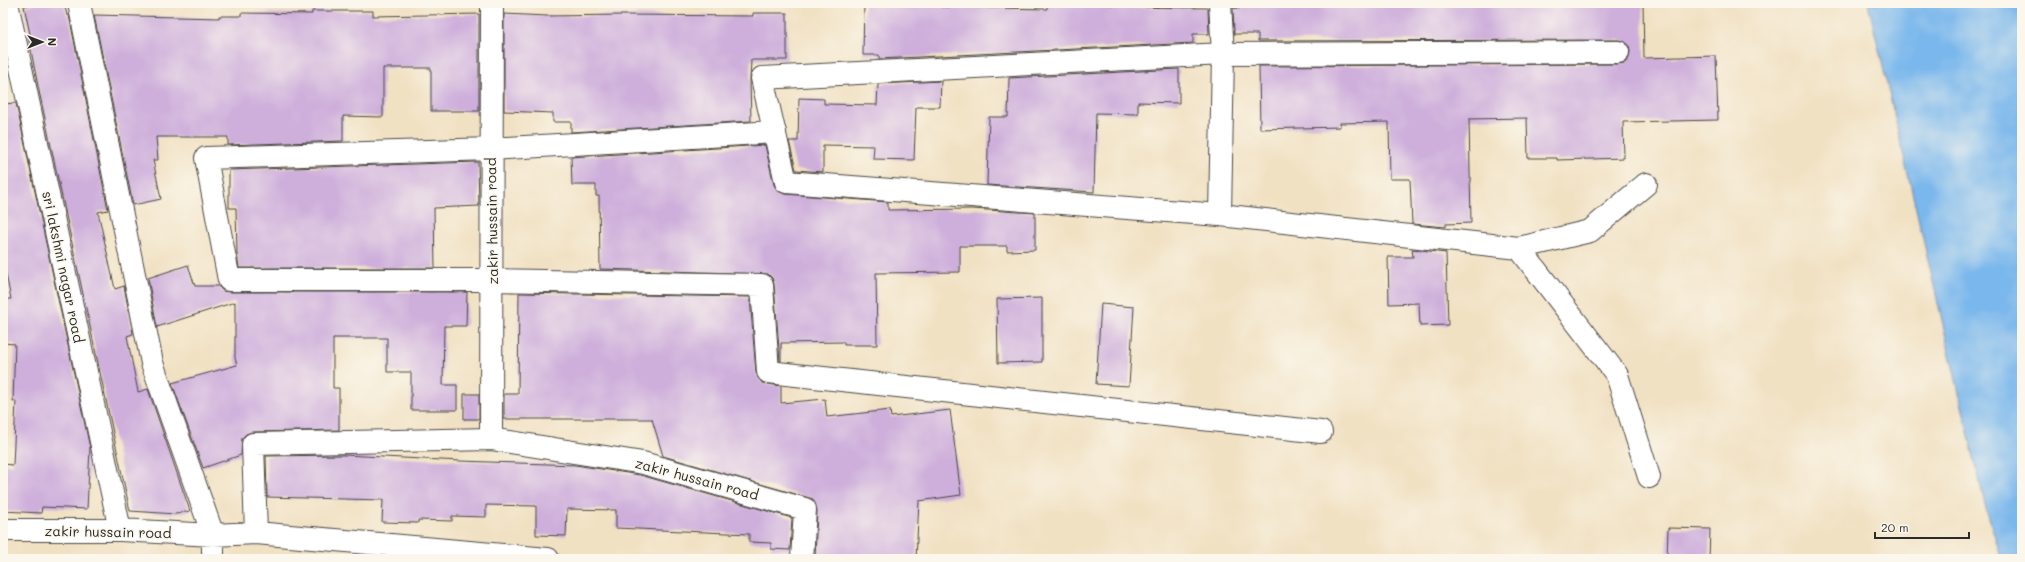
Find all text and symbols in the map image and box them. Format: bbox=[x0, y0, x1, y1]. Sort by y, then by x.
north arrow bbox=[22, 22, 62, 62]
text: N bbox=[45, 38, 60, 46]
street label: zakir hussain road bbox=[481, 157, 502, 285]
street label: sri lakshmi nagar road bbox=[38, 189, 89, 345]
street label: zakir hussain road bbox=[633, 453, 761, 504]
scale bar bbox=[1875, 514, 1969, 540]
text: 20 m bbox=[1881, 519, 1909, 535]
street label: zakir hussain road bbox=[44, 521, 172, 542]

